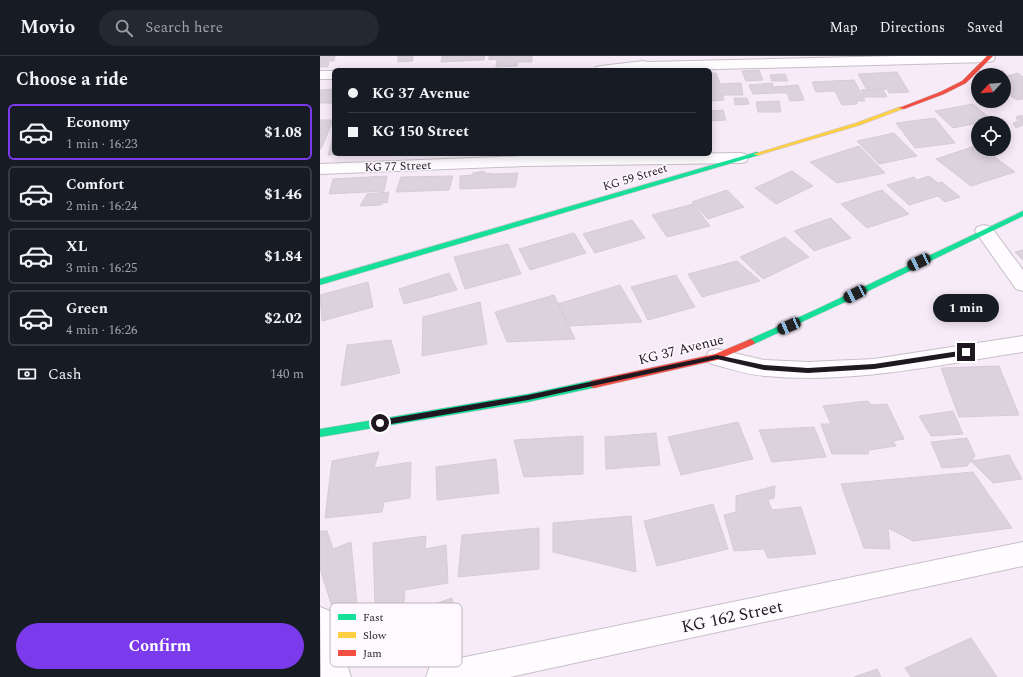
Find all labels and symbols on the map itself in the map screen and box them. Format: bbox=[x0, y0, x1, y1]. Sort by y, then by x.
north arrow bbox=[971, 68, 1011, 108]
street label: KG 77 Street bbox=[364, 156, 432, 177]
street label: KG 59 Street bbox=[600, 159, 670, 196]
car bbox=[906, 251, 932, 273]
car bbox=[842, 283, 868, 305]
callout: 1 min bbox=[933, 294, 999, 322]
car bbox=[776, 316, 802, 336]
street label: KG 37 Avenue bbox=[636, 329, 726, 370]
route end bbox=[957, 343, 975, 361]
route start bbox=[371, 414, 389, 432]
street label: KG 162 Street bbox=[679, 594, 785, 640]
legend bbox=[330, 603, 462, 667]
text: Fast bbox=[363, 609, 384, 626]
text: Slow bbox=[363, 627, 387, 644]
text: Jam bbox=[363, 645, 382, 662]

